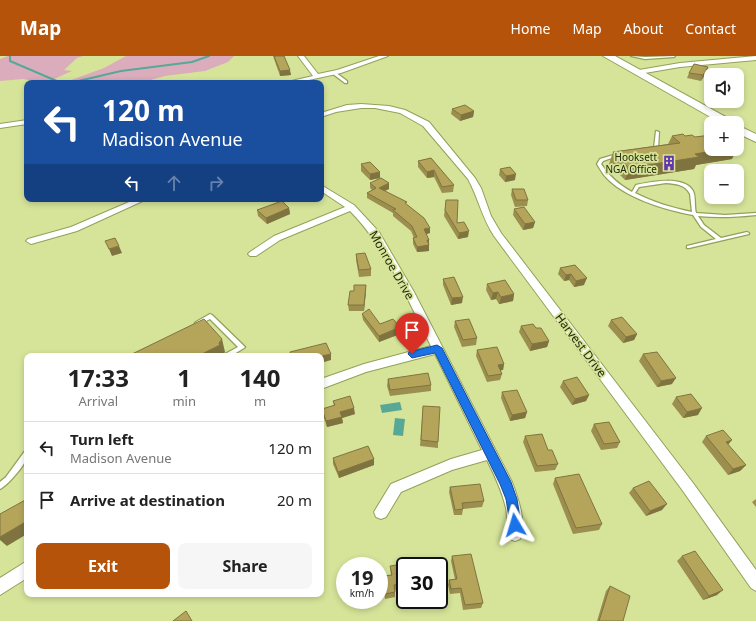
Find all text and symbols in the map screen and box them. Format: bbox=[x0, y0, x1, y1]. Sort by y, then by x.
text: Map bbox=[20, 15, 61, 41]
text: Home bbox=[511, 19, 550, 38]
text: Map bbox=[572, 19, 602, 38]
text: About bbox=[624, 19, 663, 38]
text: Contact bbox=[685, 19, 736, 38]
map controls bbox=[704, 68, 744, 204]
button: sound bbox=[704, 68, 744, 108]
text: 120 m bbox=[102, 91, 185, 129]
icon: left bbox=[36, 96, 88, 148]
button: + bbox=[704, 116, 744, 156]
text: Madison Avenue bbox=[102, 127, 243, 151]
place label: Hooksett NGA Office bbox=[605, 150, 657, 176]
building icon: Hooksett NGA Office bbox=[660, 154, 678, 172]
button: − bbox=[704, 164, 744, 204]
icon: left bbox=[121, 172, 143, 194]
icon: ahead bbox=[163, 172, 185, 194]
icon: right bbox=[205, 172, 227, 194]
street label: Monroe Drive bbox=[365, 227, 419, 303]
street label: Harvest Drive bbox=[551, 309, 611, 381]
pin bbox=[395, 313, 429, 354]
icon: arrive bbox=[401, 319, 423, 341]
text: 17:33 bbox=[67, 361, 129, 394]
text: 1 bbox=[177, 361, 191, 394]
text: 140 bbox=[239, 361, 281, 394]
text: Arrival bbox=[78, 392, 118, 410]
text: min bbox=[172, 392, 196, 410]
text: m bbox=[254, 392, 266, 410]
text: Turn left bbox=[70, 429, 134, 449]
icon: left bbox=[36, 437, 58, 459]
text: 120 m bbox=[268, 438, 312, 458]
text: Madison Avenue bbox=[70, 449, 172, 467]
icon: arrive bbox=[36, 489, 58, 511]
text: Arrive at destination bbox=[70, 490, 225, 510]
text: 20 m bbox=[277, 490, 312, 510]
position arrow bbox=[494, 504, 536, 546]
button: Exit bbox=[36, 543, 170, 589]
button: Share bbox=[178, 543, 312, 589]
speed limit sign: 30 bbox=[396, 557, 448, 609]
text: 19 bbox=[351, 564, 373, 591]
text: km/h bbox=[350, 586, 374, 600]

